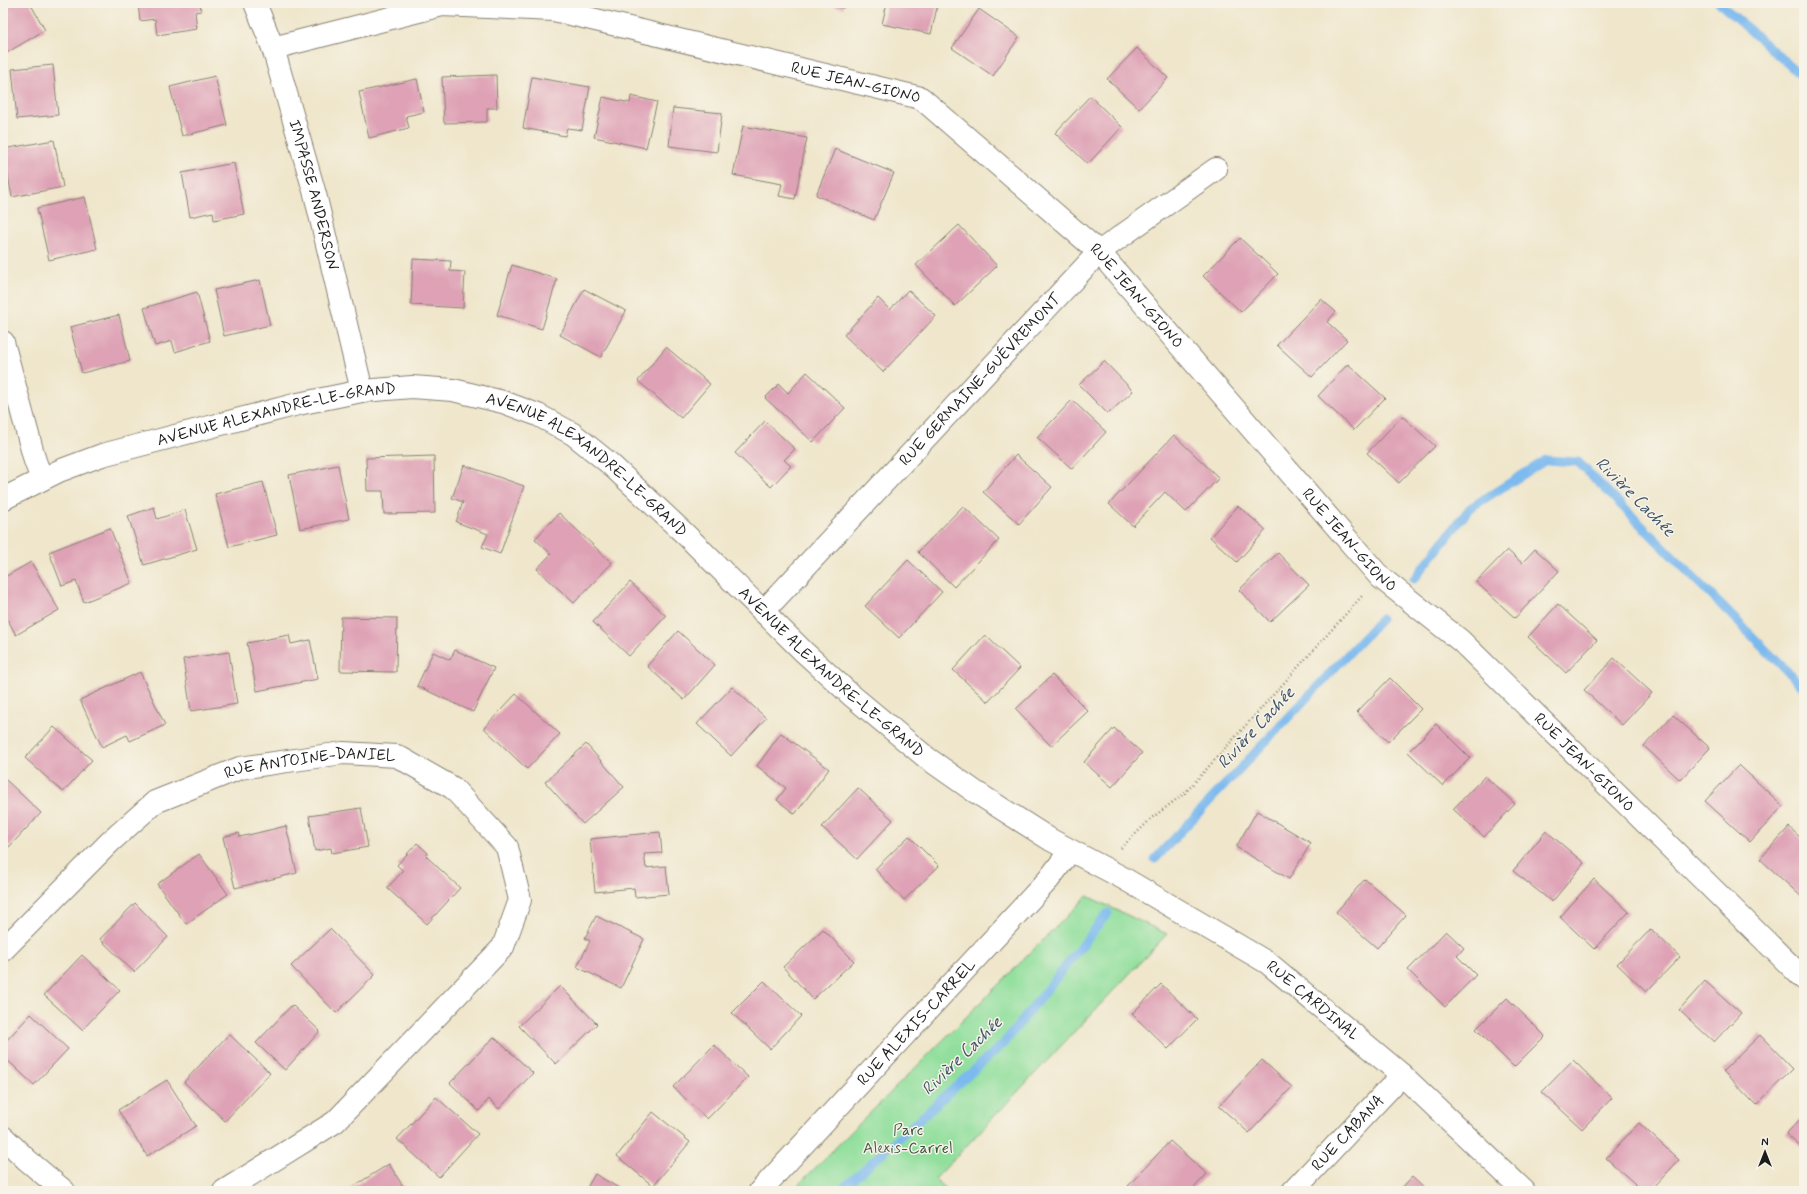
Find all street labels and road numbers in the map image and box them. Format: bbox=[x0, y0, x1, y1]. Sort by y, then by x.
street label: RUE JEAN-GIONO bbox=[789, 57, 923, 108]
street label: IMPASSE ANDERSON bbox=[284, 117, 343, 273]
street label: RUE JEAN-GIONO bbox=[1086, 238, 1188, 353]
street label: RUE GERMAINE-GUÉVREMONT bbox=[894, 288, 1066, 470]
street label: AVENUE ALEXANDRE-LE-GRAND bbox=[155, 378, 397, 451]
street label: AVENUE ALEXANDRE-LE-GRAND bbox=[484, 388, 692, 542]
street label: RUE JEAN-GIONO bbox=[1297, 484, 1401, 597]
street label: AVENUE ALEXANDRE-LE-GRAND bbox=[734, 582, 929, 762]
street label: RUE JEAN-GIONO bbox=[1529, 708, 1639, 816]
street label: RUE ANTOINE-DANIEL bbox=[221, 742, 397, 784]
street label: RUE ALEXIS-CARREL bbox=[852, 954, 980, 1090]
street label: RUE CARDINAL bbox=[1262, 956, 1364, 1045]
street label: RUE CABANA bbox=[1307, 1090, 1389, 1175]

